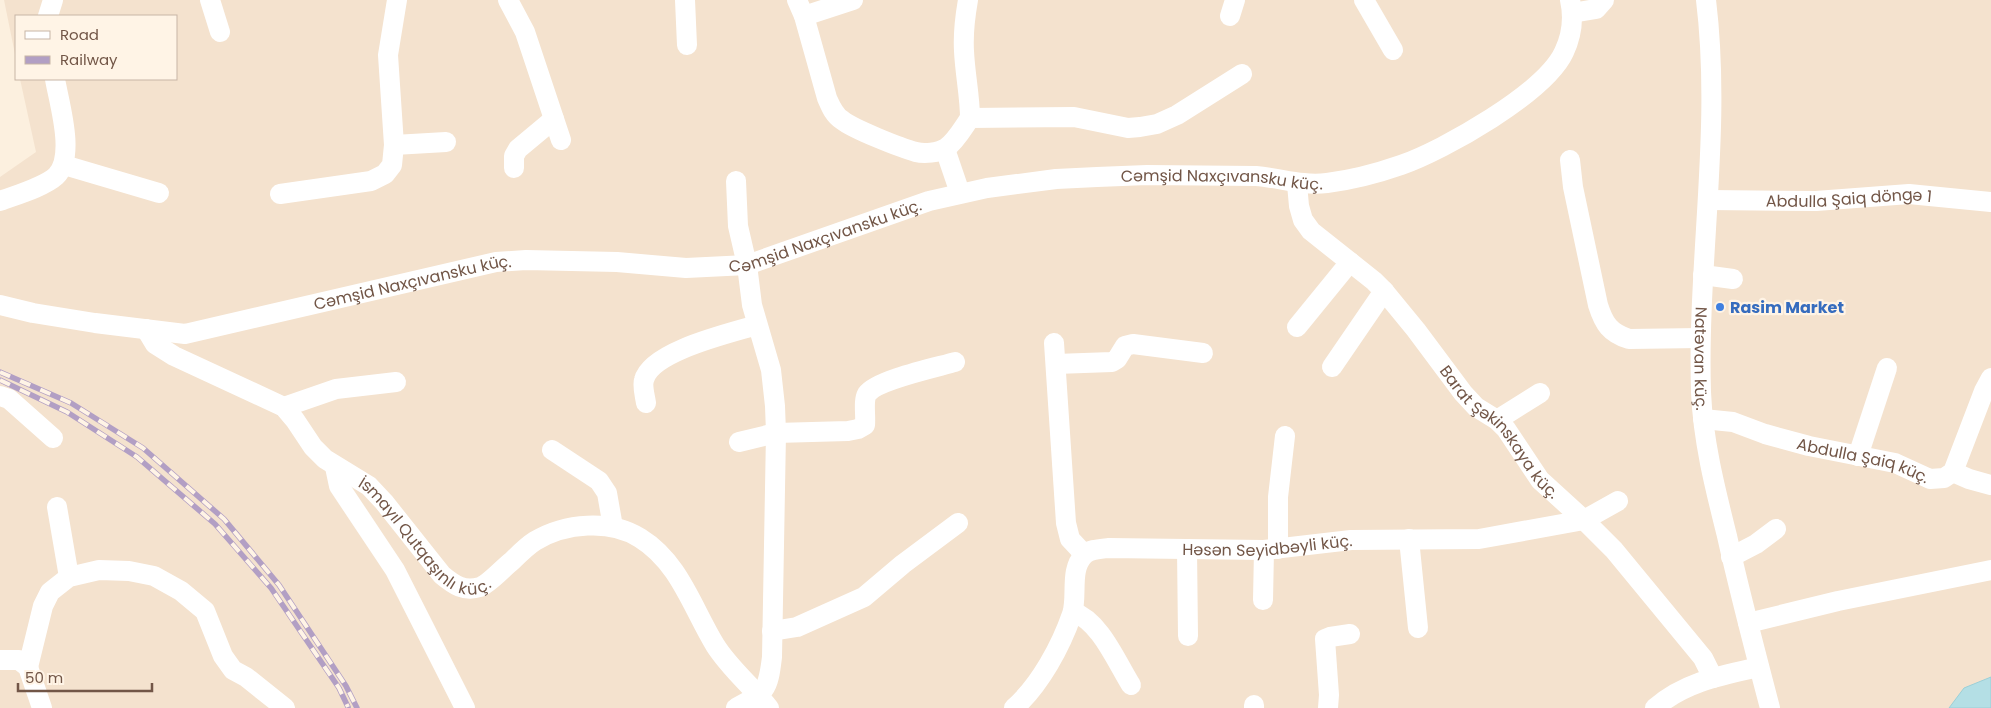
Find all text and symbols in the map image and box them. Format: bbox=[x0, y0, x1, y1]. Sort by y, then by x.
legend bbox=[15, 15, 178, 80]
text: Road bbox=[60, 24, 99, 45]
text: Railway bbox=[60, 49, 118, 70]
street label: Cəmşid Naxçıvansku küç. bbox=[1120, 163, 1323, 195]
street label: Abdulla Şaiq döngə 1 bbox=[1766, 182, 1933, 213]
street label: Cəmşid Naxçıvansku küç. bbox=[728, 193, 925, 277]
street label: Cəmşid Naxçıvansku küç. bbox=[311, 249, 512, 315]
place label: Rasim Market bbox=[1730, 296, 1844, 319]
marker: Rasim Market bbox=[1714, 301, 1726, 313]
street label: Natəvan küç. bbox=[1689, 306, 1714, 411]
street label: Barat Şəkinskaya küç. bbox=[1435, 360, 1564, 504]
street label: Abdulla Şaiq küç. bbox=[1794, 432, 1933, 489]
street label: İsmayıl Qutqaşınlı küç. bbox=[354, 471, 496, 600]
street label: Həsən Seyidbəyli küç. bbox=[1182, 528, 1354, 562]
scale bar bbox=[18, 660, 151, 692]
text: 50 m bbox=[25, 667, 63, 688]

